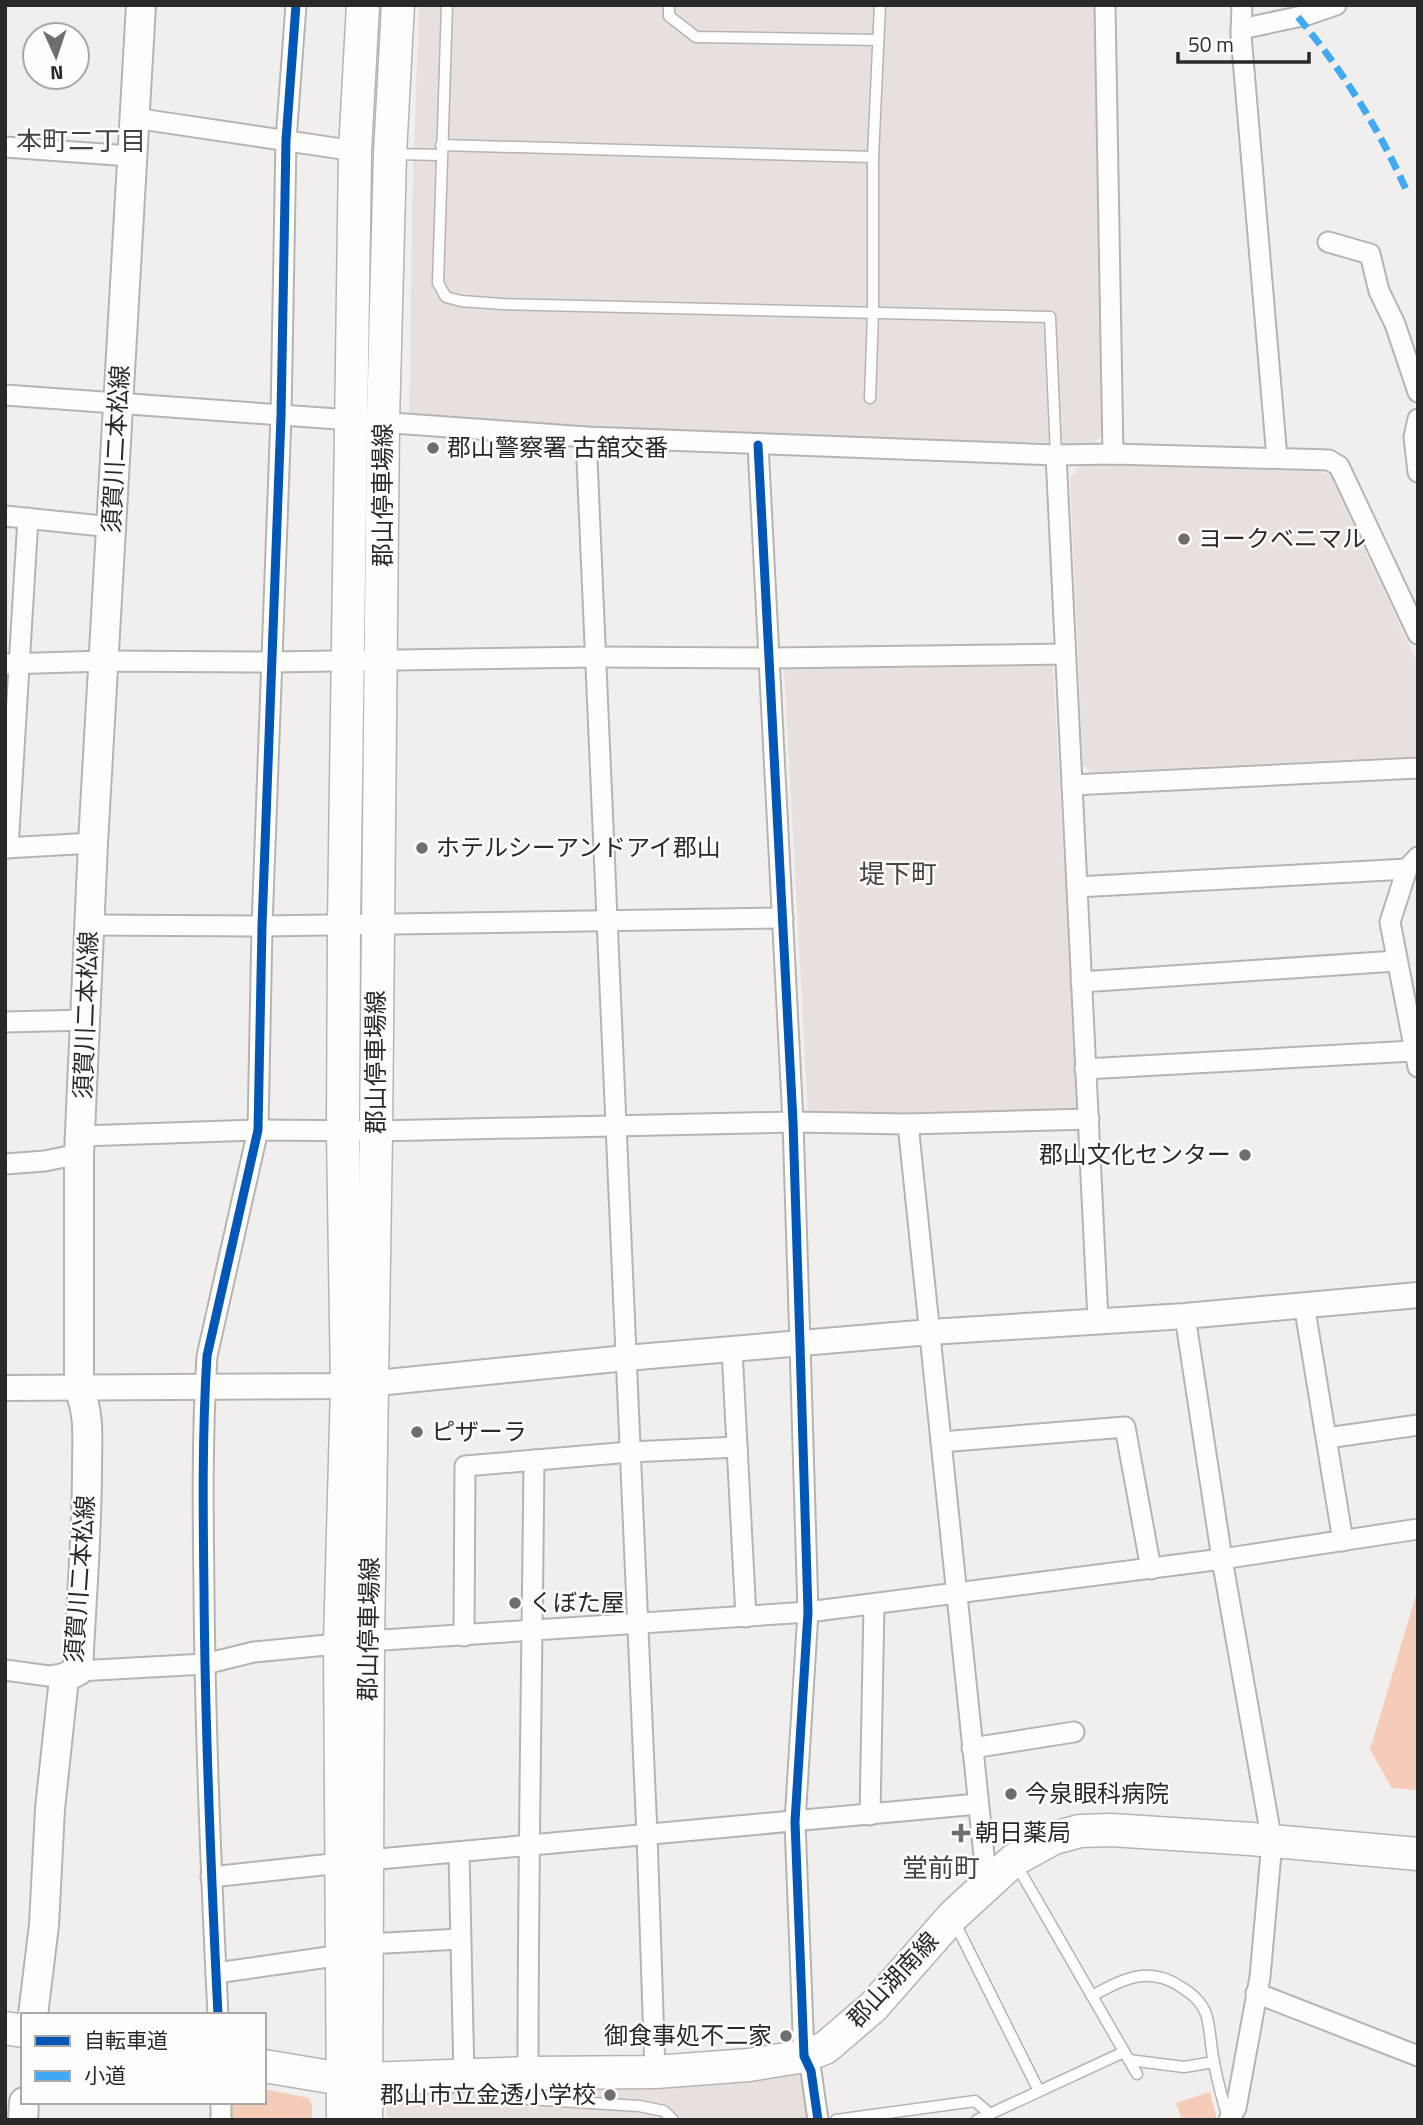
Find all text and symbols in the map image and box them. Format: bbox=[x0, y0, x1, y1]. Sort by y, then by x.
north arrow bbox=[21, 21, 91, 91]
scale bar bbox=[1178, 21, 1309, 65]
text: 50 m bbox=[1188, 28, 1234, 60]
text: N bbox=[50, 59, 64, 88]
district label: 本町二丁目 bbox=[16, 121, 146, 160]
street label: 須賀川二本松線 bbox=[93, 364, 137, 534]
street label: 郡山停車場線 bbox=[364, 423, 400, 567]
place label: 郡山警察署 古舘交番 bbox=[447, 429, 668, 465]
marker: 郡山警察署 古舘交番 bbox=[425, 440, 441, 456]
place label: ヨークベニマル bbox=[1198, 520, 1366, 556]
marker: ヨークベニマル bbox=[1176, 531, 1192, 547]
place label: ホテルシーアンドアイ郡山 bbox=[436, 829, 721, 865]
marker: ホテルシーアンドアイ郡山 bbox=[414, 840, 430, 856]
district label: 堤下町 bbox=[859, 854, 937, 893]
street label: 須賀川二本松線 bbox=[64, 930, 106, 1100]
street label: 郡山停車場線 bbox=[357, 990, 393, 1134]
place label: 郡山文化センター bbox=[1039, 1136, 1231, 1172]
marker: 郡山文化センター bbox=[1237, 1147, 1253, 1163]
place label: ピザーラ bbox=[431, 1413, 527, 1449]
marker: ピザーラ bbox=[409, 1424, 425, 1440]
street label: 須賀川二本松線 bbox=[55, 1494, 103, 1664]
street label: 郡山停車場線 bbox=[349, 1557, 387, 1701]
place label: くぼた屋 bbox=[529, 1584, 625, 1620]
marker: くぼた屋 bbox=[507, 1595, 523, 1611]
place label: 今泉眼科病院 bbox=[1025, 1775, 1169, 1811]
marker: 今泉眼科病院 bbox=[1003, 1786, 1019, 1802]
place label: 朝日薬局 bbox=[975, 1814, 1071, 1850]
marker: 朝日薬局 bbox=[953, 1825, 969, 1841]
district label: 堂前町 bbox=[902, 1848, 980, 1887]
street label: 郡山湖南線 bbox=[838, 1923, 946, 2035]
legend bbox=[21, 2013, 266, 2104]
place label: 御食事処不二家 bbox=[604, 2017, 772, 2053]
text: 自転車道 bbox=[84, 2024, 168, 2056]
marker: 御食事処不二家 bbox=[778, 2028, 794, 2044]
text: 小道 bbox=[84, 2059, 126, 2091]
place label: 郡山市立金透小学校 bbox=[380, 2076, 596, 2112]
marker: 郡山市立金透小学校 bbox=[602, 2087, 618, 2103]

